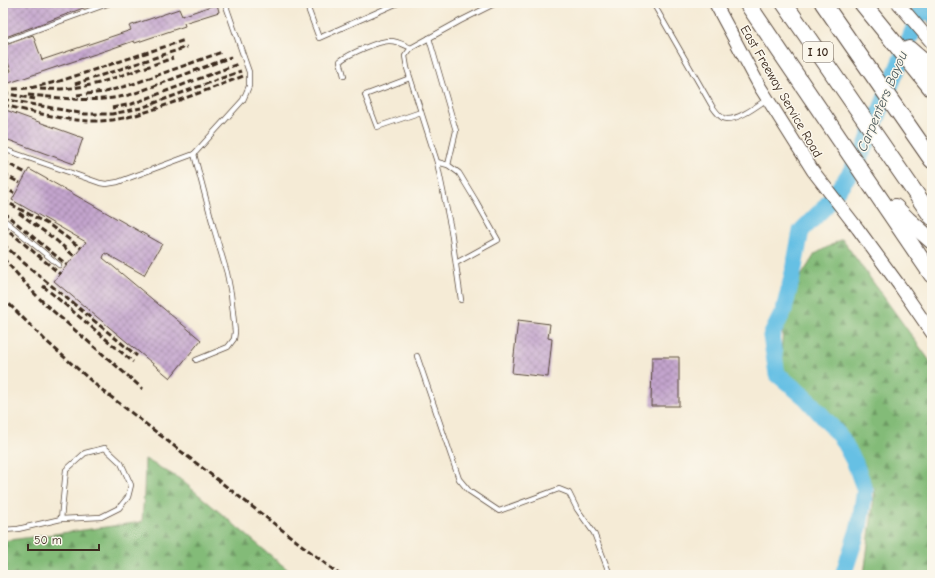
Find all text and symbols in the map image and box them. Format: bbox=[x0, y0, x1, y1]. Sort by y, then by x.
street label: East Freeway Service Road bbox=[738, 22, 826, 160]
road number: I 10 bbox=[803, 42, 833, 62]
water label: Carpenters Bayou bbox=[854, 48, 911, 154]
scale bar bbox=[28, 526, 99, 552]
text: 50 m bbox=[34, 533, 62, 547]

